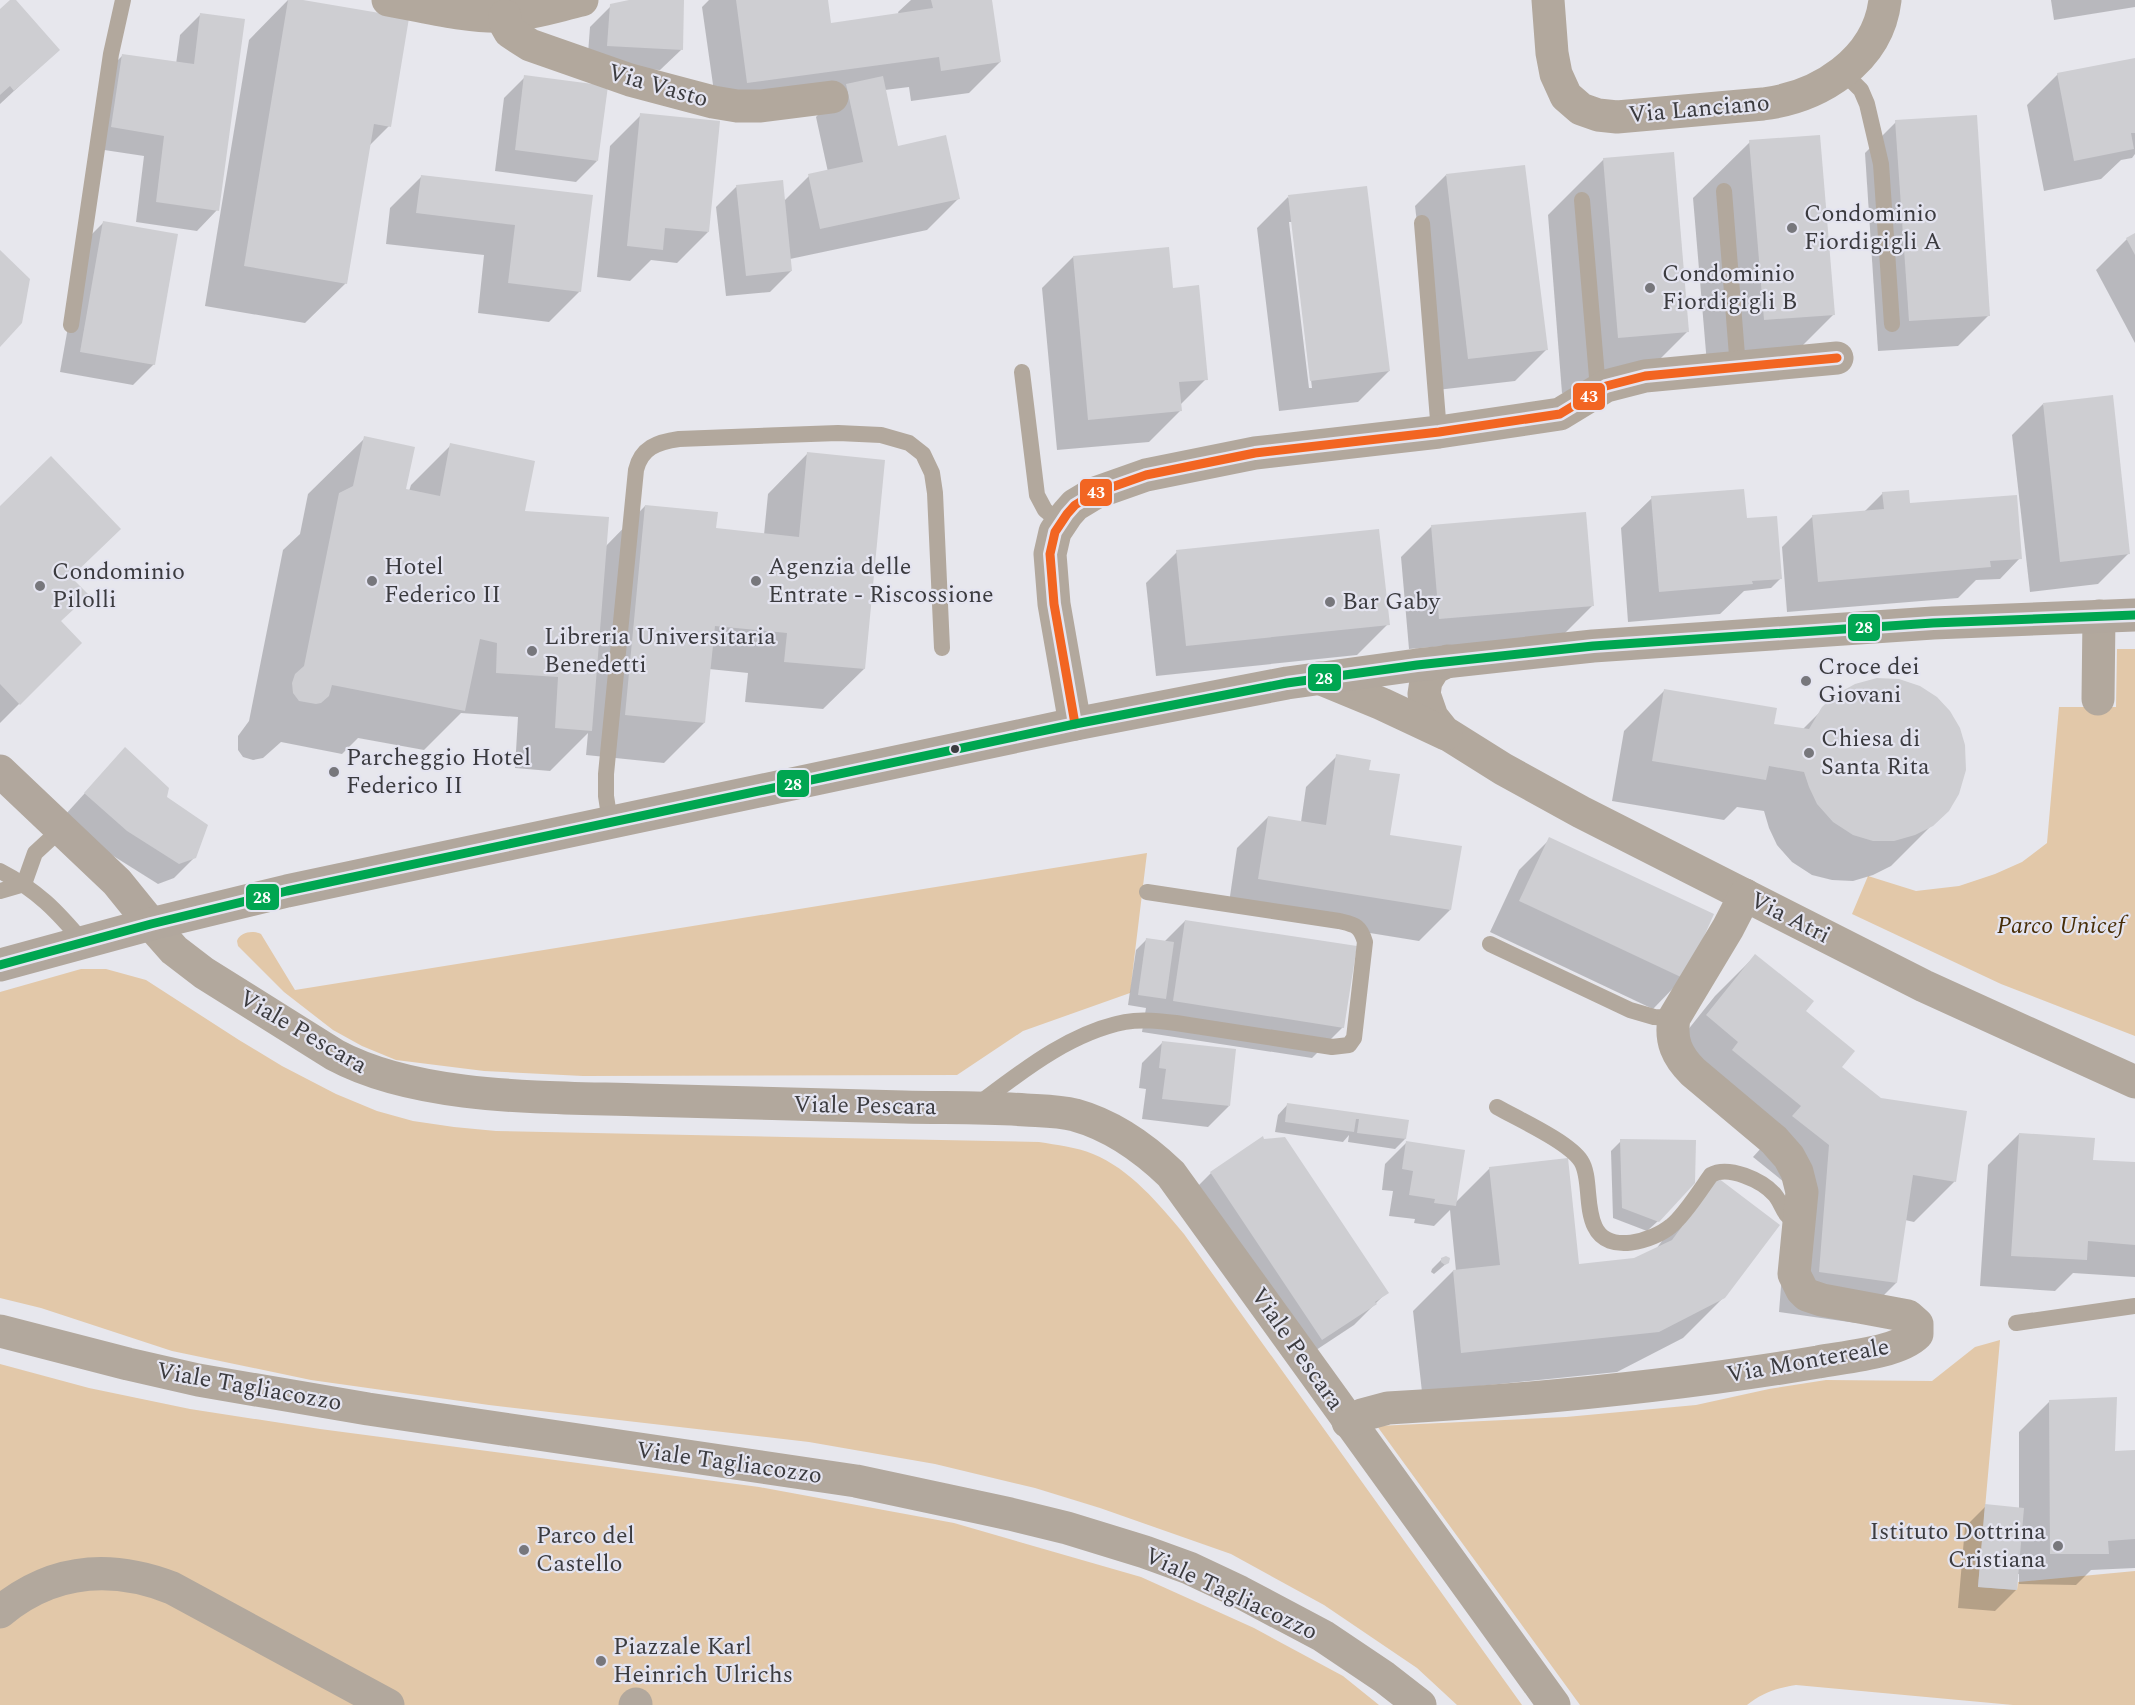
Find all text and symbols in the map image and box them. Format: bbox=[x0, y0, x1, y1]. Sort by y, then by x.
street label: Via Vasto bbox=[604, 55, 712, 117]
street label: Via Lanciano bbox=[1627, 85, 1771, 133]
place label: Condominio Fiordigigli A bbox=[1804, 196, 1941, 260]
marker: Condominio Fiordigigli A bbox=[1785, 221, 1799, 235]
place label: Condominio Fiordigigli B bbox=[1662, 256, 1797, 320]
marker: Condominio Fiordigigli B bbox=[1643, 281, 1657, 295]
line badge: 43 bbox=[1572, 382, 1606, 411]
text: 43 bbox=[1580, 385, 1598, 409]
line badge: 43 bbox=[1079, 478, 1113, 507]
text: 43 bbox=[1087, 481, 1105, 505]
place label: Hotel Federico II bbox=[384, 549, 501, 613]
place label: Agenzia delle Entrate - Riscossione bbox=[768, 549, 994, 613]
place label: Condominio Pilolli bbox=[52, 554, 185, 618]
marker: Hotel Federico II bbox=[365, 574, 379, 588]
marker: Agenzia delle Entrate - Riscossione bbox=[749, 574, 763, 588]
marker: Condominio Pilolli bbox=[33, 579, 47, 593]
place label: Bar Gaby bbox=[1342, 584, 1442, 620]
marker: Bar Gaby bbox=[1323, 595, 1337, 609]
line badge: 28 bbox=[1847, 613, 1881, 642]
text: 28 bbox=[1855, 616, 1873, 640]
place label: Libreria Universitaria Benedetti bbox=[544, 619, 776, 683]
marker: Libreria Universitaria Benedetti bbox=[525, 644, 539, 658]
place label: Croce dei Giovani bbox=[1818, 649, 1920, 713]
line badge: 28 bbox=[1307, 663, 1342, 692]
text: 28 bbox=[1315, 667, 1333, 691]
marker: Croce dei Giovani bbox=[1799, 674, 1813, 688]
place label: Chiesa di Santa Rita bbox=[1821, 721, 1930, 785]
place label: Parcheggio Hotel Federico II bbox=[346, 740, 531, 804]
unlabelled marker bbox=[949, 743, 961, 755]
marker: Chiesa di Santa Rita bbox=[1802, 746, 1816, 760]
marker: Parcheggio Hotel Federico II bbox=[327, 765, 341, 779]
line badge: 28 bbox=[776, 769, 810, 798]
text: 28 bbox=[784, 773, 802, 797]
street label: Via Atri bbox=[1743, 882, 1837, 954]
line badge: 28 bbox=[245, 883, 280, 911]
text: 28 bbox=[253, 886, 271, 910]
park label: Parco Unicef bbox=[1997, 908, 2130, 944]
street label: Viale Pescara bbox=[232, 981, 374, 1083]
street label: Viale Pescara bbox=[793, 1087, 937, 1125]
street label: Viale Pescara bbox=[1241, 1280, 1353, 1418]
street label: Via Montereale bbox=[1724, 1329, 1892, 1393]
street label: Viale Tagliacozzo bbox=[153, 1353, 345, 1421]
street label: Viale Tagliacozzo bbox=[634, 1432, 824, 1494]
place label: Istituto Dottrina Cristiana bbox=[1870, 1514, 2046, 1578]
place label: Parco del Castello bbox=[536, 1518, 635, 1582]
street label: Viale Tagliacozzo bbox=[1138, 1538, 1324, 1650]
marker: Istituto Dottrina Cristiana bbox=[2051, 1539, 2065, 1553]
marker: Parco del Castello bbox=[517, 1543, 531, 1557]
place label: Piazzale Karl Heinrich Ulrichs bbox=[613, 1629, 793, 1693]
marker: Piazzale Karl Heinrich Ulrichs bbox=[594, 1654, 608, 1668]

